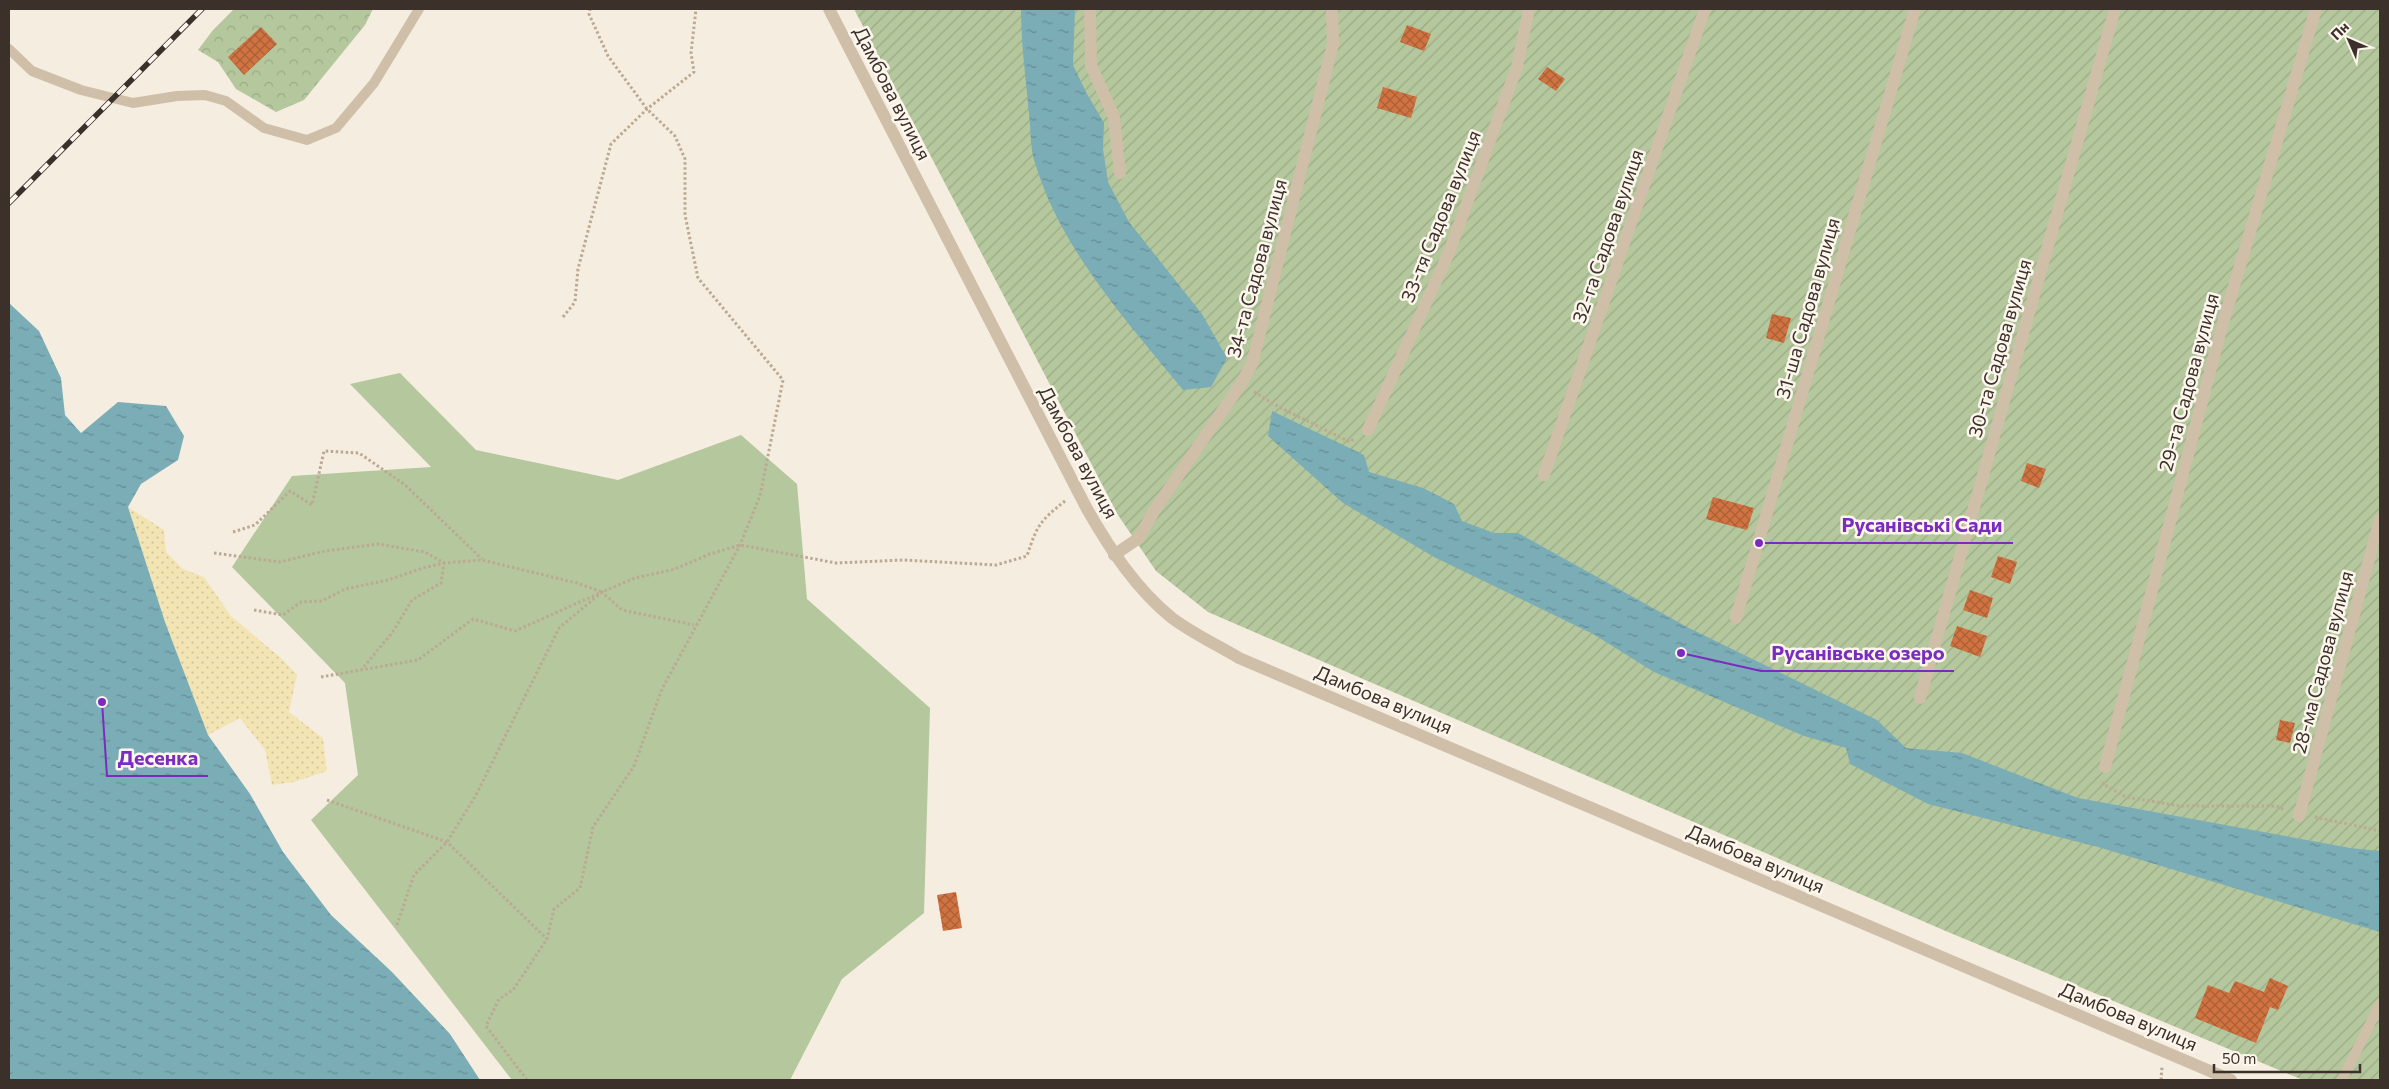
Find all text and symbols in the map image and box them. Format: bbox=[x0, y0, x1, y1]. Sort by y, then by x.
north arrow bbox=[2324, 15, 2374, 65]
text: Пн bbox=[2327, 18, 2352, 43]
street label: Дамбова вулиця bbox=[849, 22, 937, 164]
street label: 33-тя Садова вулиця bbox=[1395, 127, 1485, 305]
street label: 32-га Садова вулиця bbox=[1566, 146, 1648, 326]
street label: 34-та Садова вулиця bbox=[1221, 176, 1291, 360]
street label: 31-ша Садова вулиця bbox=[1770, 215, 1844, 401]
street label: 30-та Садова вулиця bbox=[1962, 256, 2036, 440]
street label: 29-та Садова вулиця bbox=[2153, 290, 2223, 474]
street label: Дамбова вулиця bbox=[1034, 382, 1124, 522]
callout: Русанівські Сади bbox=[1832, 508, 2013, 543]
text: Русанівські Сади bbox=[1841, 512, 2003, 536]
street label: 28-ма Садова вулиця bbox=[2287, 568, 2357, 756]
callout: Русанівське озеро bbox=[1761, 636, 1954, 671]
text: Русанівське озеро bbox=[1771, 640, 1945, 664]
street label: Дамбова вулиця bbox=[1312, 660, 1456, 738]
callout: Десенка bbox=[107, 741, 208, 776]
text: Десенка bbox=[118, 745, 198, 769]
street label: Дамбова вулиця bbox=[1684, 819, 1828, 897]
street label: Дамбова вулиця bbox=[2057, 977, 2201, 1055]
scale bar bbox=[2214, 1042, 2360, 1074]
text: 50 m bbox=[2222, 1049, 2256, 1067]

